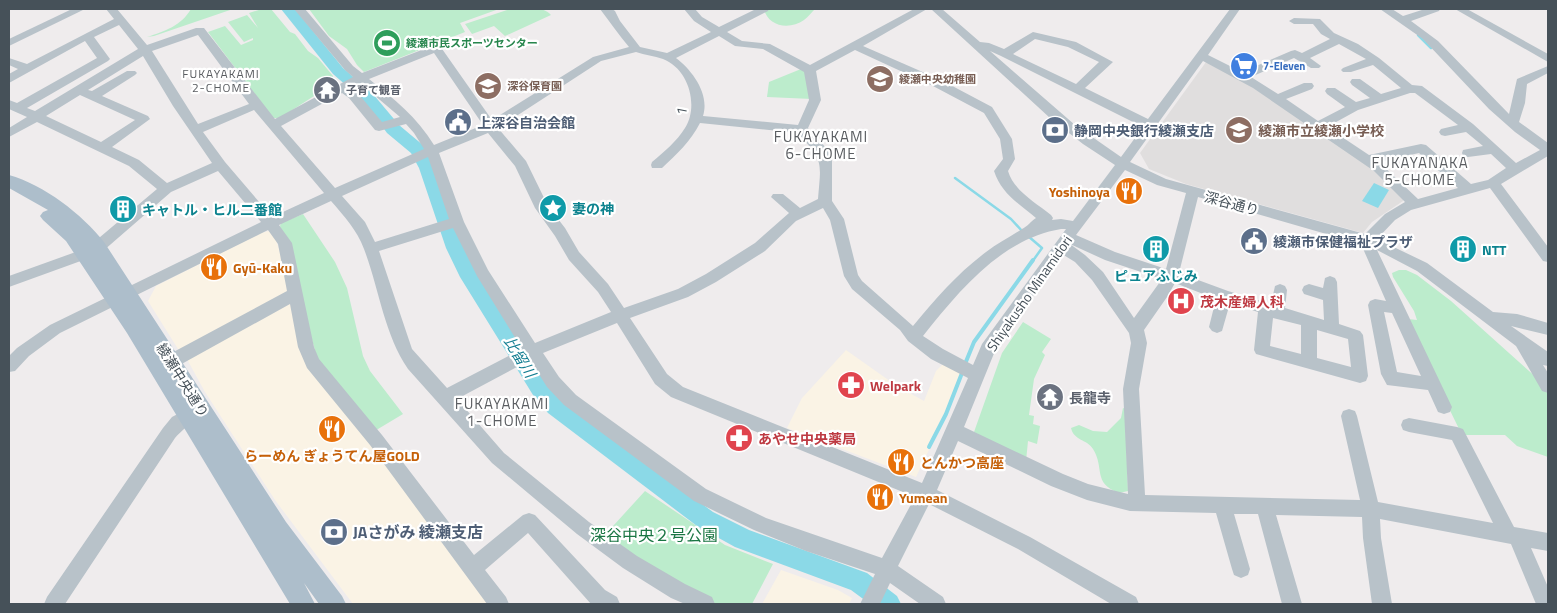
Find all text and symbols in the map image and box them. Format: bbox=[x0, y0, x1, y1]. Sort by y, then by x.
sports icon: 綾瀬市民スポーツセンター bbox=[372, 28, 402, 58]
place label: 綾瀬市民スポーツセンター bbox=[406, 35, 538, 51]
supermarket icon: 7-Eleven bbox=[1229, 51, 1259, 81]
place label: 7-Eleven bbox=[1263, 58, 1305, 74]
district label: FUKAYAKAMI 2-CHOME bbox=[182, 64, 260, 97]
school or university icon: 綾瀬中央幼稚園 bbox=[865, 64, 895, 94]
school or university icon: 深谷保育園 bbox=[473, 71, 503, 101]
place label: 綾瀬中央幼稚園 bbox=[899, 71, 976, 87]
temple icon: 子育て観音 bbox=[312, 75, 342, 105]
place label: 深谷保育園 bbox=[507, 78, 562, 94]
place label: 子育て観音 bbox=[346, 82, 401, 98]
street label: 1 bbox=[670, 105, 692, 117]
public building icon: 上深谷自治会館 bbox=[443, 107, 473, 137]
place label: 上深谷自治会館 bbox=[477, 112, 575, 133]
bank icon: 静岡中央銀行綾瀬支店 bbox=[1040, 115, 1070, 145]
school or university icon: 綾瀬市立綾瀬小学校 bbox=[1224, 115, 1254, 145]
place label: 静岡中央銀行綾瀬支店 bbox=[1074, 120, 1214, 141]
place label: 綾瀬市立綾瀬小学校 bbox=[1258, 120, 1384, 141]
district label: FUKAYAKAMI 6-CHOME bbox=[774, 125, 868, 165]
district label: FUKAYANAKA 5-CHOME bbox=[1371, 151, 1469, 191]
restaurant icon: Yoshinoya bbox=[1114, 176, 1144, 206]
place label: Yoshinoya bbox=[1049, 181, 1110, 202]
street label: 深谷通り bbox=[1202, 186, 1262, 220]
place icon: 妻の神 bbox=[538, 193, 568, 223]
building icon: キャトル・ヒル二番館 bbox=[108, 194, 138, 224]
place label: 妻の神 bbox=[572, 198, 614, 219]
place label: キャトル・ヒル二番館 bbox=[142, 199, 282, 220]
public building icon: 綾瀬市保健福祉プラザ bbox=[1239, 226, 1269, 256]
street label: Shiyakusho Minamidori bbox=[981, 231, 1077, 355]
place label: 綾瀬市保健福祉プラザ bbox=[1273, 231, 1413, 252]
building icon: ピュアふじみ bbox=[1141, 234, 1171, 264]
building icon: NTT bbox=[1448, 234, 1478, 264]
place label: NTT bbox=[1482, 239, 1507, 260]
restaurant icon: Gyū-Kaku bbox=[199, 252, 229, 282]
place label: Gyū-Kaku bbox=[233, 257, 292, 278]
place label: ピュアふじみ bbox=[1114, 265, 1198, 286]
hospital icon: 茂木産婦人科 bbox=[1166, 286, 1196, 316]
place label: 茂木産婦人科 bbox=[1200, 291, 1284, 312]
water label: 比留川 bbox=[498, 332, 543, 384]
street label: 綾瀬中央通り bbox=[152, 339, 214, 421]
pharmacy icon: Welpark bbox=[836, 370, 866, 400]
place label: Welpark bbox=[870, 375, 922, 396]
temple icon: 長龍寺 bbox=[1035, 382, 1065, 412]
place label: 長龍寺 bbox=[1069, 387, 1111, 408]
district label: FUKAYAKAMI 1-CHOME bbox=[455, 392, 549, 432]
restaurant icon: らーめん ぎょうてん屋GOLD bbox=[317, 414, 347, 444]
pharmacy icon: あやせ中央薬局 bbox=[724, 423, 754, 453]
place label: あやせ中央薬局 bbox=[758, 428, 856, 449]
place label: らーめん ぎょうてん屋GOLD bbox=[244, 445, 420, 466]
restaurant icon: とんかつ高座 bbox=[886, 447, 916, 477]
place label: とんかつ高座 bbox=[920, 452, 1004, 473]
restaurant icon: Yumean bbox=[865, 482, 895, 512]
place label: Yumean bbox=[899, 487, 948, 508]
bank icon: JAさがみ 綾瀬支店 bbox=[319, 517, 349, 547]
place label: JAさがみ 綾瀬支店 bbox=[353, 520, 483, 544]
park label: 深谷中央２号公園 bbox=[590, 523, 718, 547]

